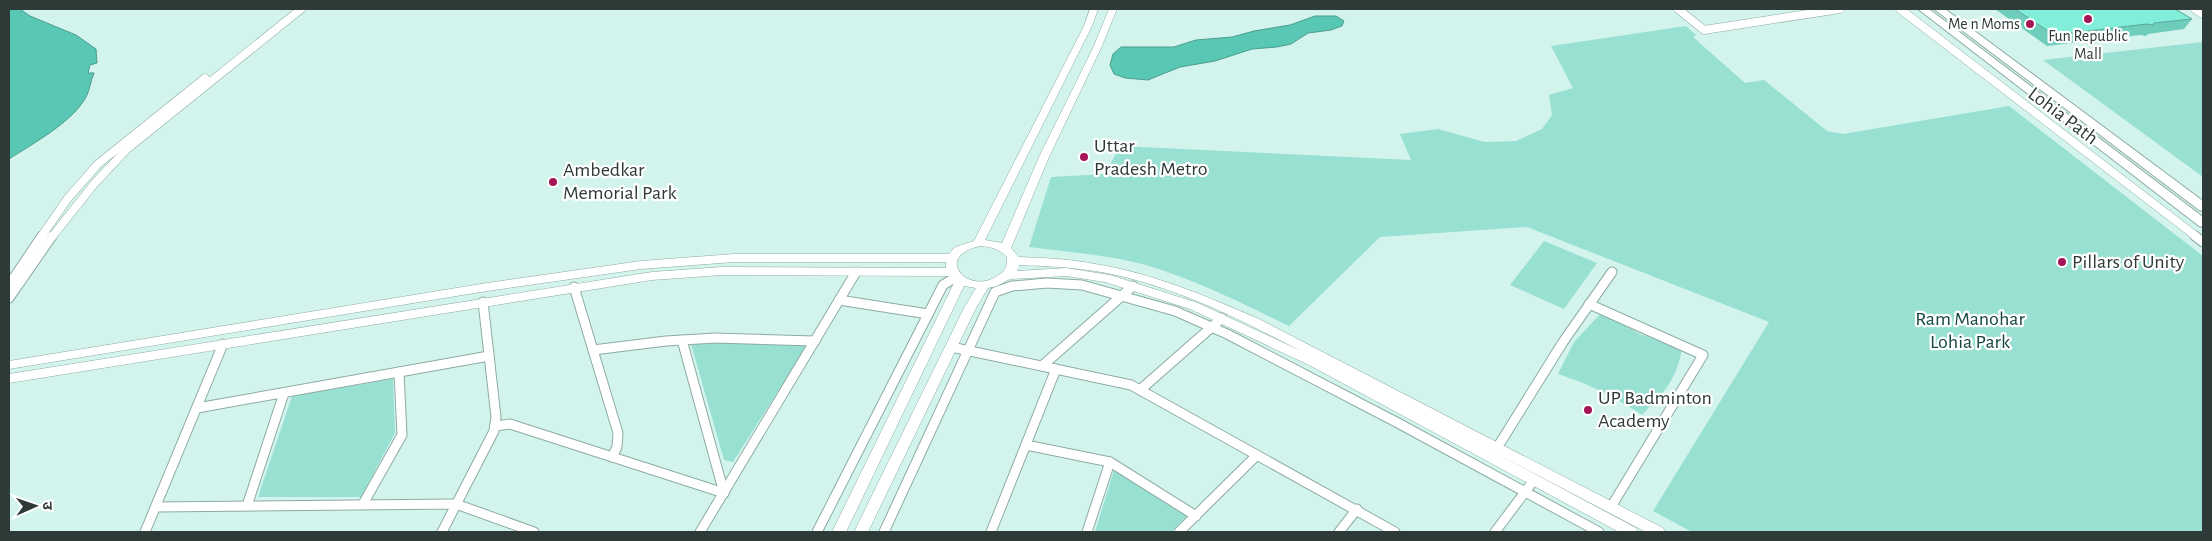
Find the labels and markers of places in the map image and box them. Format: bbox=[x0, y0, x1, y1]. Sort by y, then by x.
marker: Fun Republic Mall bbox=[2082, 13, 2094, 25]
place label: Me n Moms bbox=[1948, 16, 2020, 32]
marker: Me n Moms bbox=[2024, 18, 2036, 30]
place label: Fun Republic Mall bbox=[2048, 28, 2128, 62]
place label: Uttar Pradesh Metro bbox=[1094, 136, 1208, 179]
marker: Uttar Pradesh Metro bbox=[1078, 151, 1090, 163]
place label: Ambedkar Memorial Park bbox=[563, 160, 677, 203]
marker: Ambedkar Memorial Park bbox=[547, 176, 559, 188]
place label: Pillars of Unity bbox=[2072, 252, 2185, 272]
marker: Pillars of Unity bbox=[2056, 256, 2068, 268]
place label: UP Badminton Academy bbox=[1598, 388, 1712, 431]
marker: UP Badminton Academy bbox=[1582, 404, 1594, 416]

